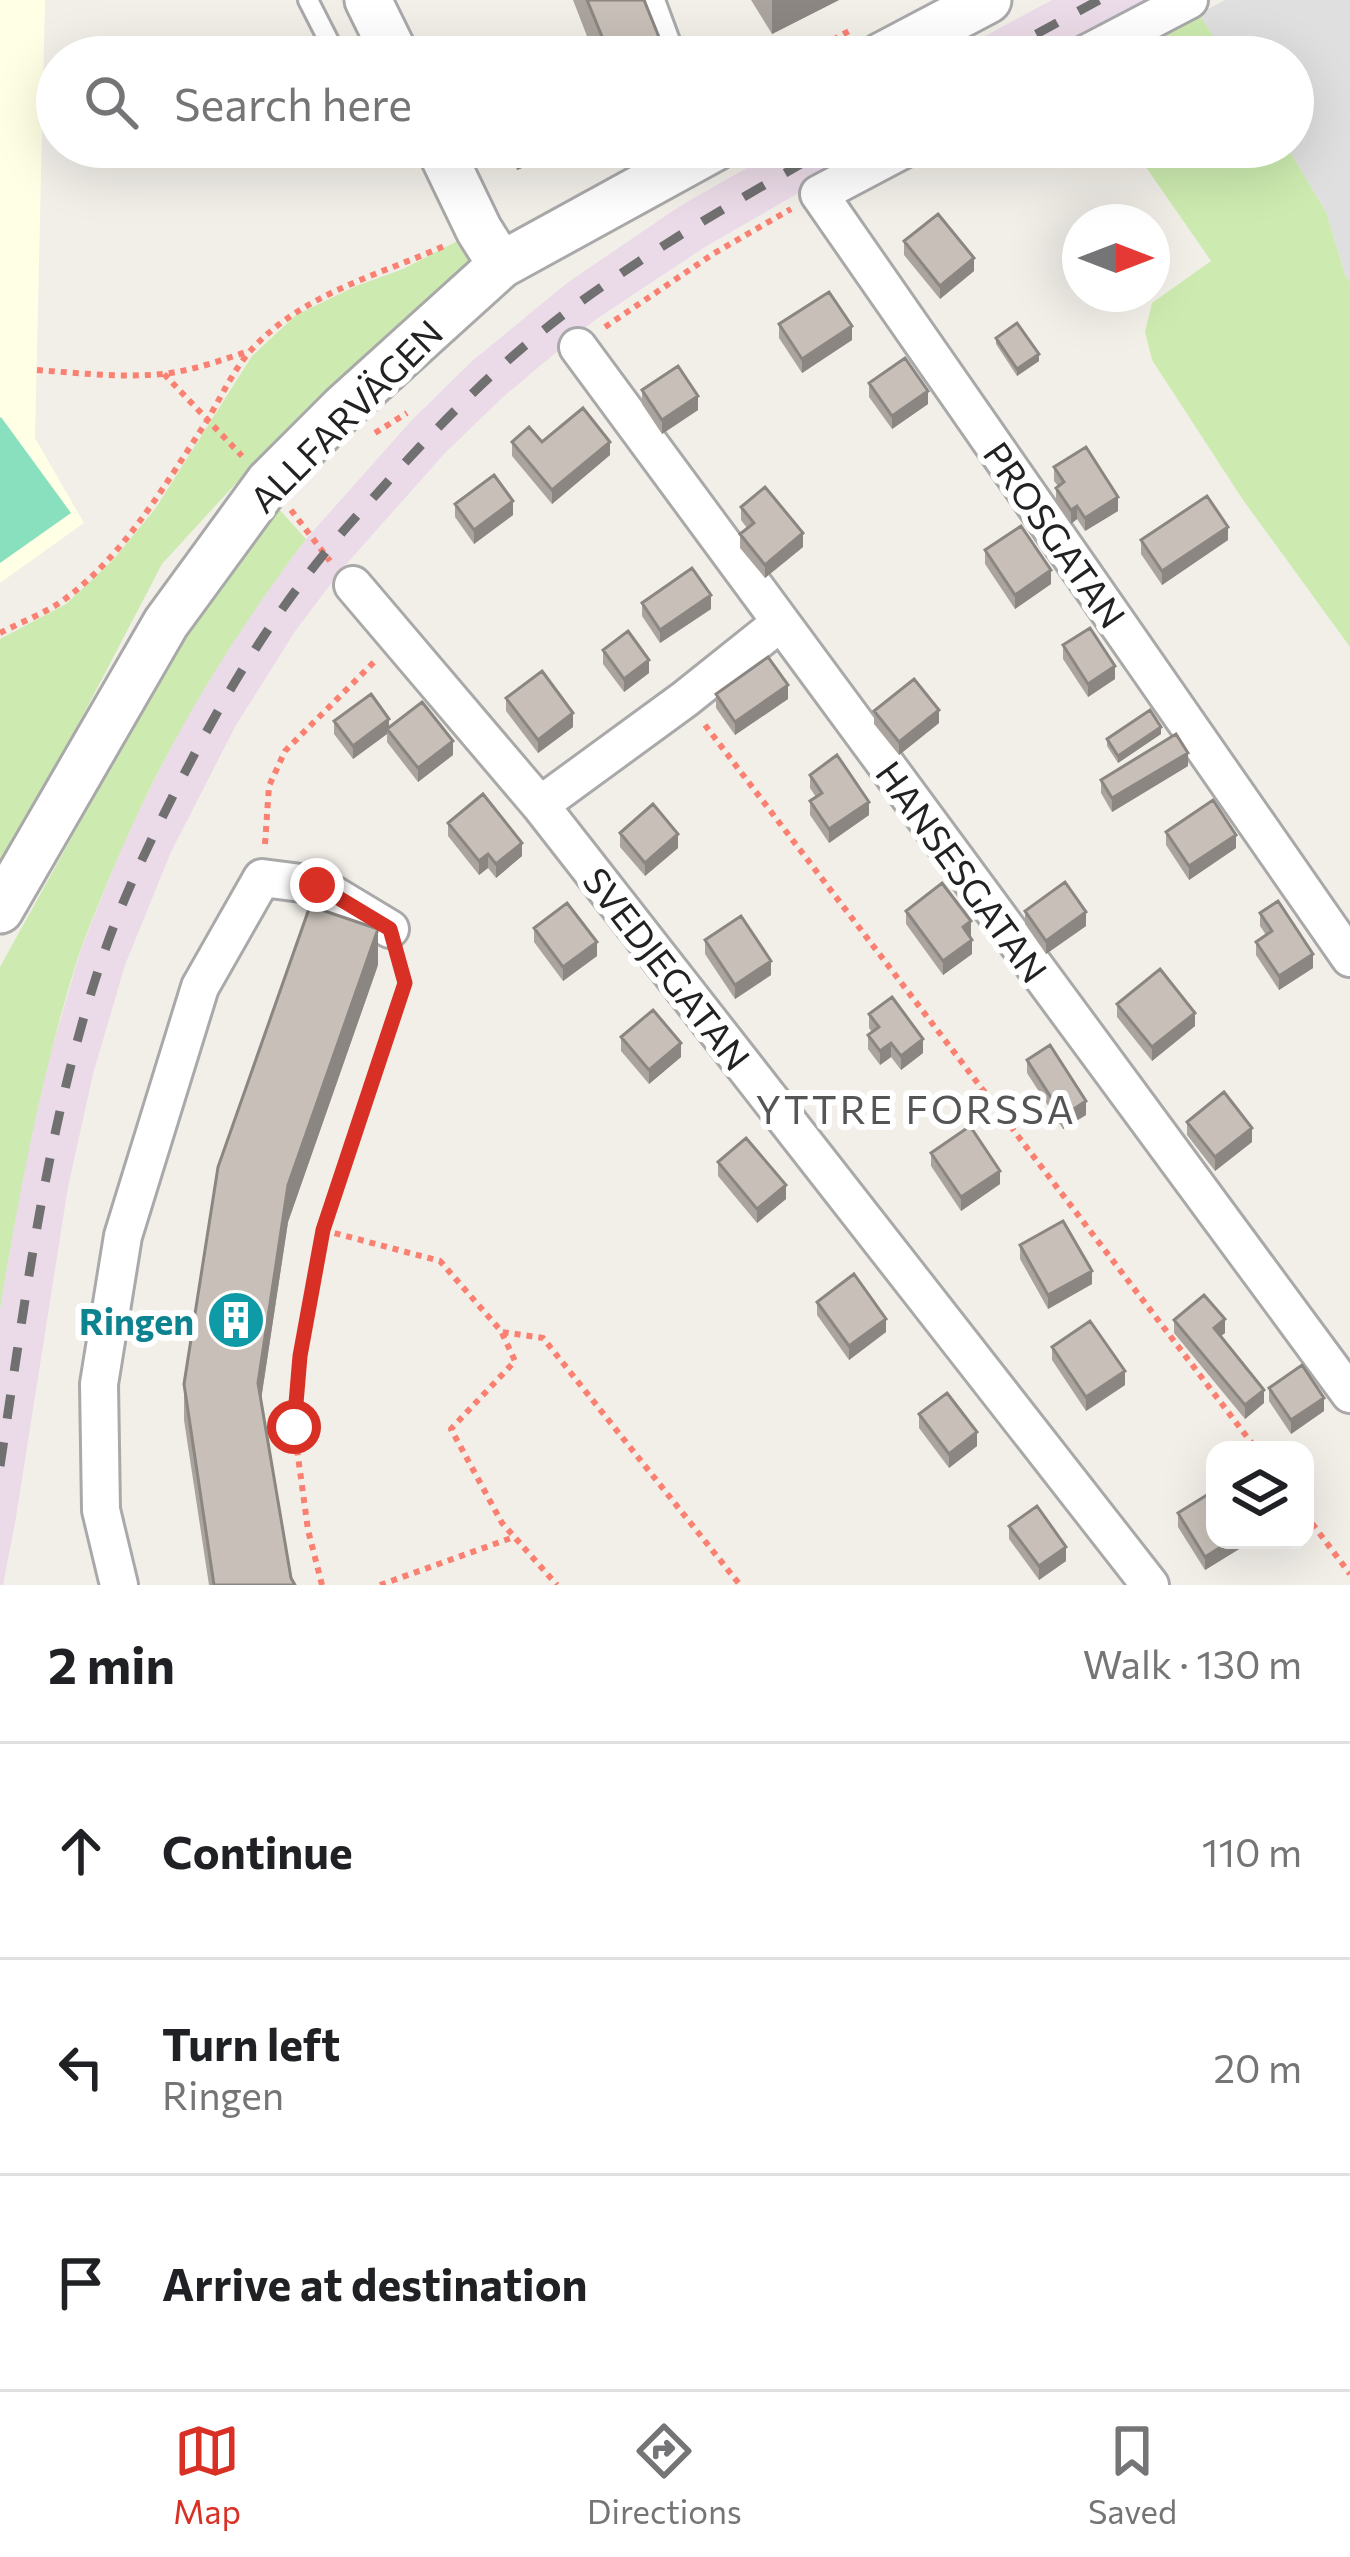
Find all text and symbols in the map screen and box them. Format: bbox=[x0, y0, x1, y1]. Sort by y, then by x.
search box bbox=[36, 36, 1314, 168]
icon: search bbox=[78, 69, 144, 135]
text: Search here bbox=[174, 75, 412, 130]
north arrow bbox=[1062, 204, 1170, 312]
street label: ALLFARVÄGEN bbox=[240, 310, 450, 520]
street label: PROSGATAN bbox=[976, 433, 1136, 635]
street label: HANSESGATAN bbox=[868, 752, 1058, 990]
route end bbox=[290, 858, 344, 912]
street label: SVEDJEGATAN bbox=[575, 858, 761, 1078]
district label: YTTRE FORSSA bbox=[755, 1084, 1077, 1132]
building icon: Ringen bbox=[205, 1289, 267, 1351]
place label: Ringen bbox=[79, 1298, 194, 1342]
route start bbox=[267, 1400, 321, 1454]
map controls bbox=[1206, 1441, 1314, 1549]
button: layers bbox=[1206, 1441, 1314, 1549]
text: 2 min bbox=[48, 1632, 175, 1695]
text: Walk · 130 m bbox=[1083, 1639, 1302, 1687]
icon: ahead bbox=[48, 1818, 114, 1884]
text: Continue bbox=[162, 1823, 353, 1878]
text: 110 m bbox=[1202, 1827, 1302, 1875]
text: Turn left bbox=[162, 2015, 340, 2070]
icon: left bbox=[48, 2034, 114, 2100]
text: 20 m bbox=[1214, 2043, 1302, 2091]
text: Ringen bbox=[162, 2070, 284, 2118]
icon: arrive bbox=[48, 2250, 114, 2316]
text: Arrive at destination bbox=[162, 2255, 588, 2310]
tab: Map bbox=[173, 2418, 241, 2531]
tab: Directions bbox=[587, 2418, 742, 2531]
tab: Saved bbox=[1088, 2418, 1177, 2531]

